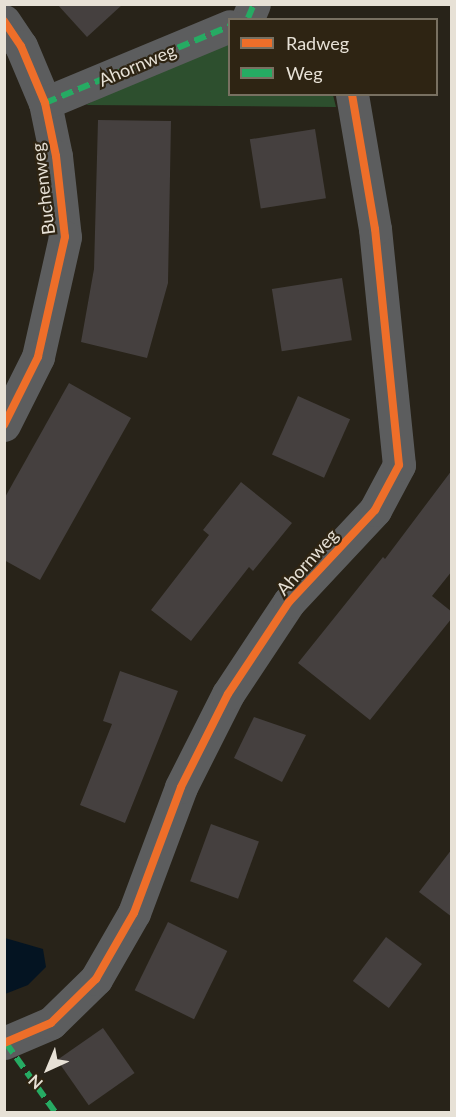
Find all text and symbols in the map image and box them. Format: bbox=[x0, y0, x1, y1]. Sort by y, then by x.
legend bbox=[228, 18, 438, 96]
text: Radweg bbox=[286, 32, 349, 54]
street label: Ahornweg bbox=[95, 39, 179, 91]
text: Weg bbox=[286, 62, 323, 84]
street label: Buchenweg bbox=[27, 142, 59, 236]
street label: Ahornweg bbox=[272, 524, 342, 600]
north arrow bbox=[18, 1039, 78, 1099]
text: N bbox=[24, 1071, 46, 1093]

